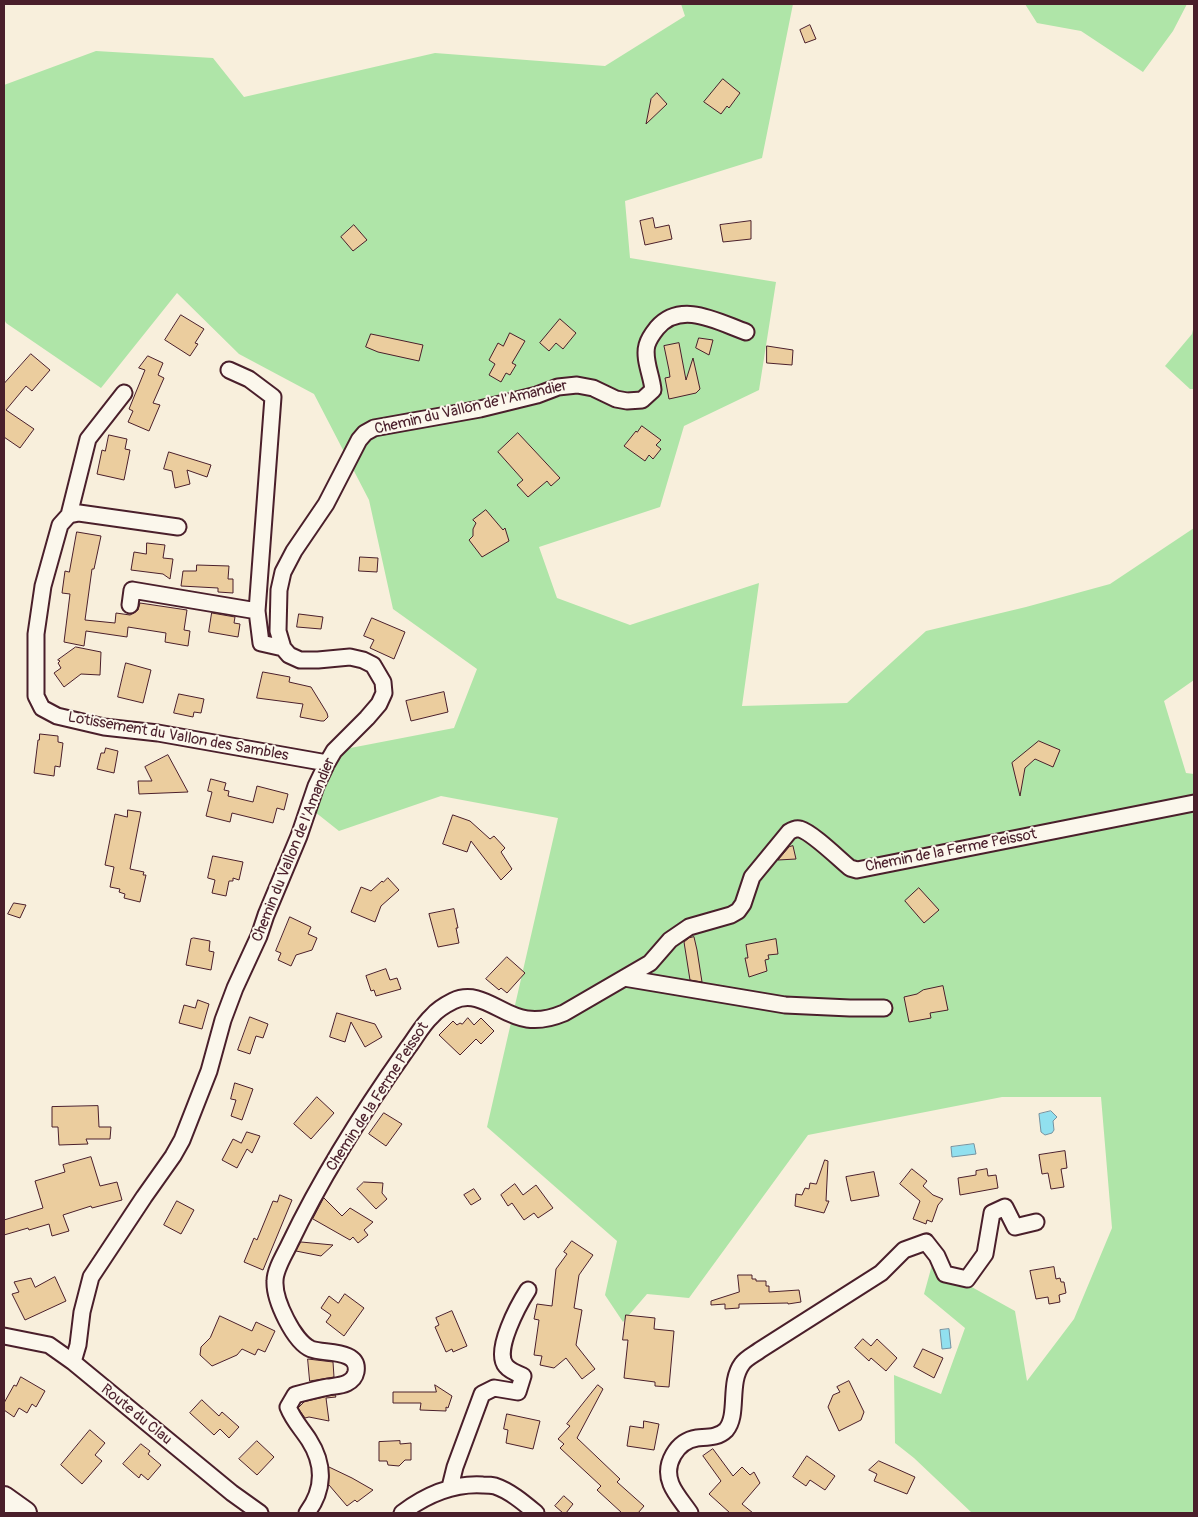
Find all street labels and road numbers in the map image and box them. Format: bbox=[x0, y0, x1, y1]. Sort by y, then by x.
street label: Chemin du Vallon de l'Amandier bbox=[373, 377, 569, 439]
street label: Lotissement du Vallon des Sambles bbox=[66, 709, 290, 765]
street label: Chemin du Vallon de l'Amandier bbox=[249, 755, 339, 945]
street label: Chemin de la Ferme Peissot bbox=[864, 826, 1038, 876]
street label: Chemin de la Ferme Peissot bbox=[323, 1019, 433, 1175]
street label: Route du Clau bbox=[97, 1381, 175, 1449]

